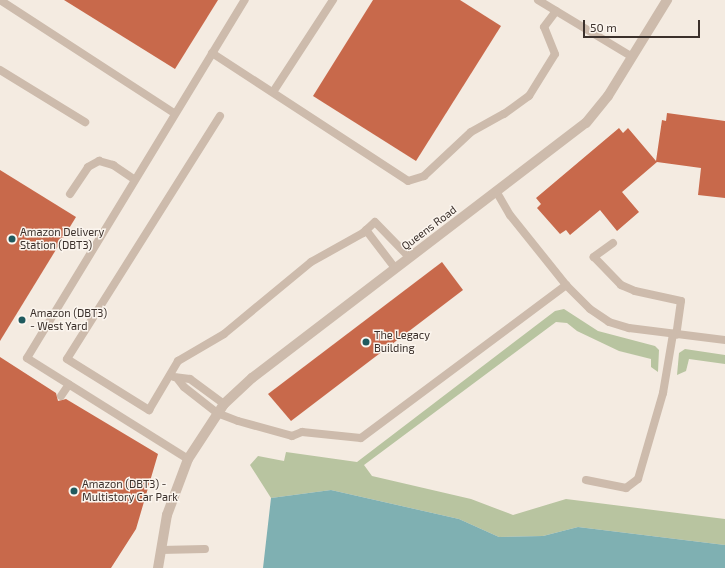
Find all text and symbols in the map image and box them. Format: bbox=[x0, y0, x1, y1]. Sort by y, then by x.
scale bar bbox=[585, 12, 702, 38]
text: 50 m bbox=[590, 20, 617, 34]
street label: Queens Road bbox=[399, 203, 459, 253]
place label: Amazon Delivery Station (DBT3) bbox=[20, 226, 104, 252]
marker: Amazon Delivery Station (DBT3) bbox=[7, 234, 17, 244]
place label: Amazon (DBT3) - West Yard bbox=[30, 307, 107, 333]
marker: Amazon (DBT3) - West Yard bbox=[17, 315, 27, 325]
place label: The Legacy Building bbox=[374, 329, 430, 355]
marker: The Legacy Building bbox=[361, 337, 371, 347]
place label: Amazon (DBT3) - Multistory Car Park bbox=[82, 478, 178, 504]
marker: Amazon (DBT3) - Multistory Car Park bbox=[69, 486, 79, 496]

